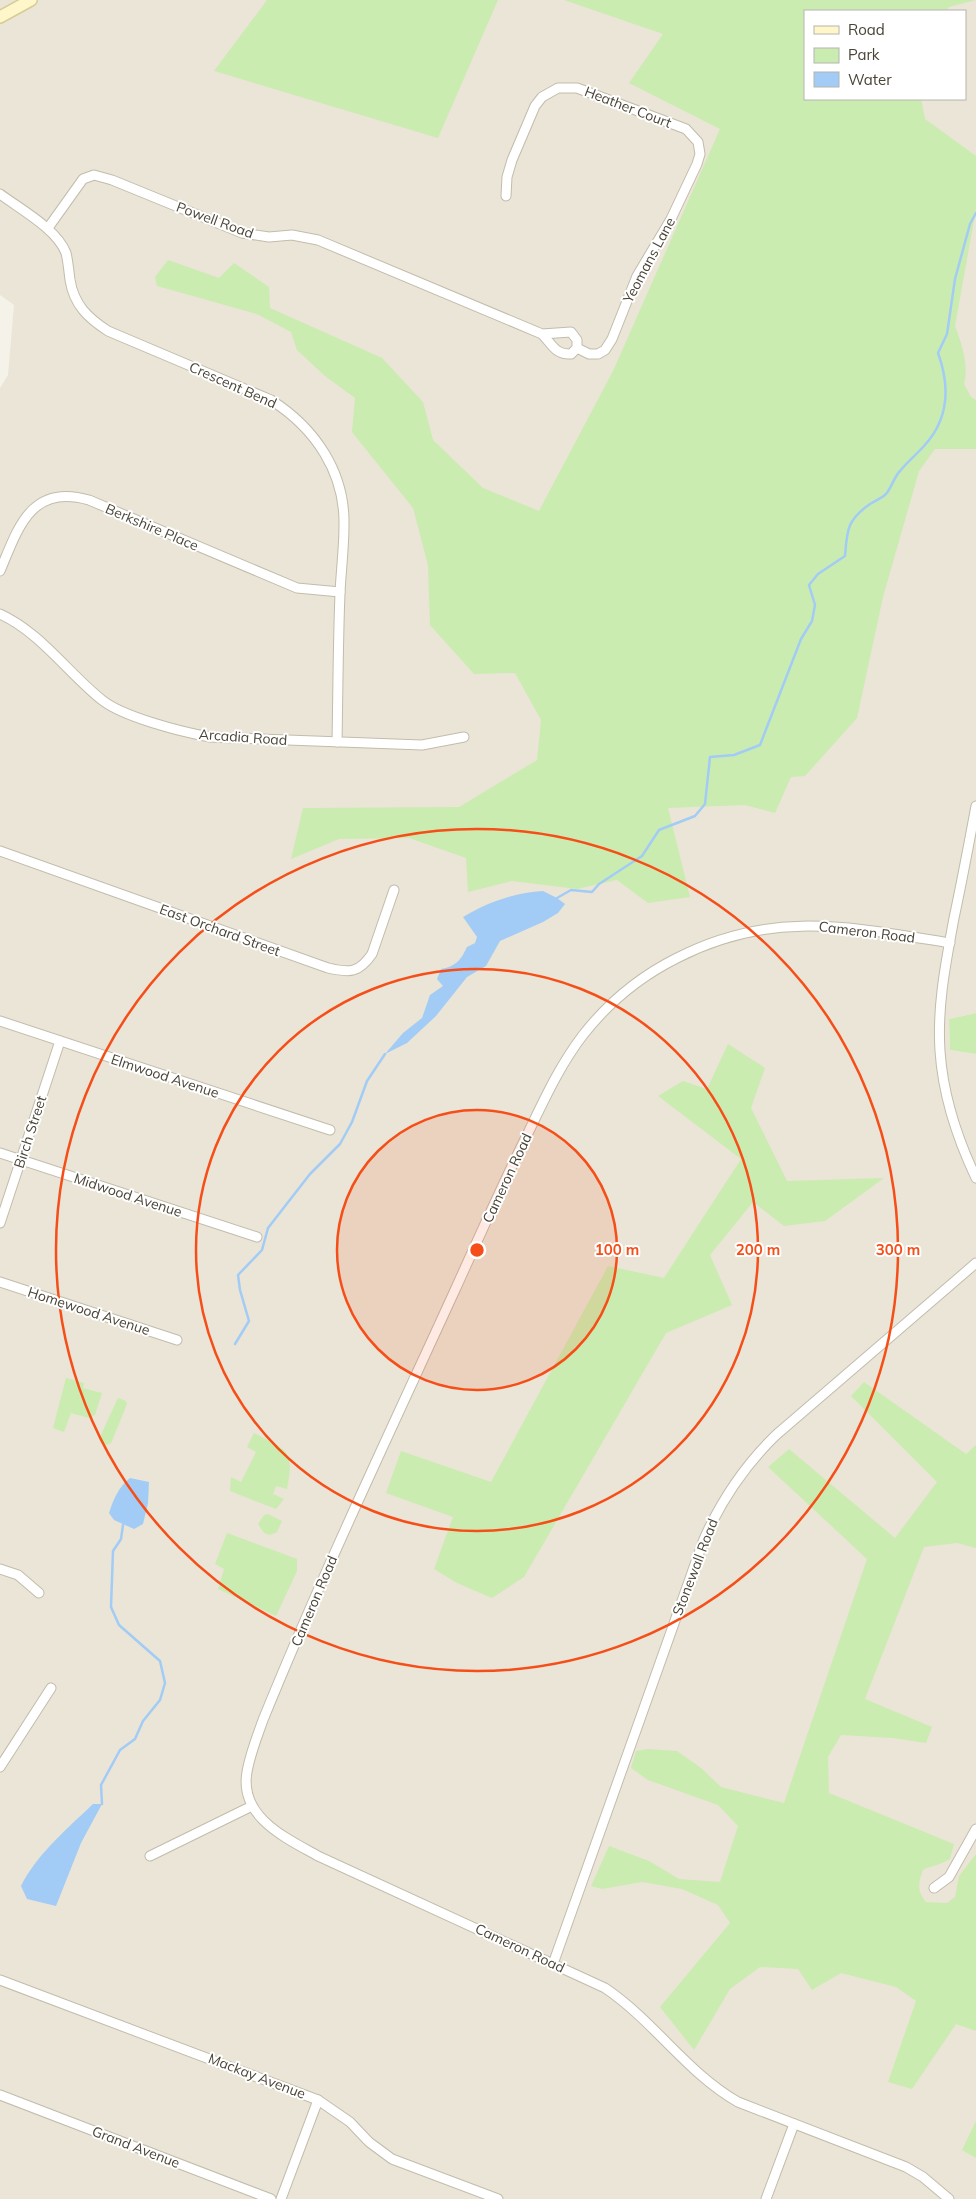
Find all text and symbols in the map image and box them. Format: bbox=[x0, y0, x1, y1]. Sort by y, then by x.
legend bbox=[804, 10, 966, 100]
text: Road bbox=[848, 20, 885, 39]
text: Park bbox=[848, 45, 880, 64]
text: Water bbox=[848, 70, 892, 89]
street label: Heather Court bbox=[582, 82, 674, 132]
street label: Powell Road bbox=[174, 198, 256, 242]
street label: Yeomans Lane bbox=[618, 214, 679, 307]
street label: Crescent Bend bbox=[186, 358, 280, 412]
street label: Berkshire Place bbox=[103, 499, 201, 555]
street label: Arcadia Road bbox=[198, 725, 288, 749]
street label: East Orchard Street bbox=[157, 900, 283, 960]
street label: Cameron Road bbox=[818, 917, 916, 947]
street label: Elmwood Avenue bbox=[109, 1050, 221, 1102]
street label: Birch Street bbox=[10, 1093, 50, 1171]
street label: Cameron Road bbox=[478, 1130, 536, 1226]
street label: Midwood Avenue bbox=[72, 1169, 184, 1221]
text: 100 m bbox=[595, 1240, 639, 1259]
text: 200 m bbox=[736, 1240, 780, 1259]
text: 300 m bbox=[876, 1240, 920, 1259]
centre of rings bbox=[468, 1241, 486, 1259]
street label: Homewood Avenue bbox=[26, 1283, 152, 1339]
street label: Stonewall Road bbox=[668, 1516, 722, 1618]
street label: Cameron Road bbox=[287, 1553, 341, 1649]
street label: Cameron Road bbox=[472, 1919, 568, 1977]
street label: Mackay Avenue bbox=[206, 2049, 308, 2103]
street label: Grand Avenue bbox=[90, 2122, 182, 2172]

